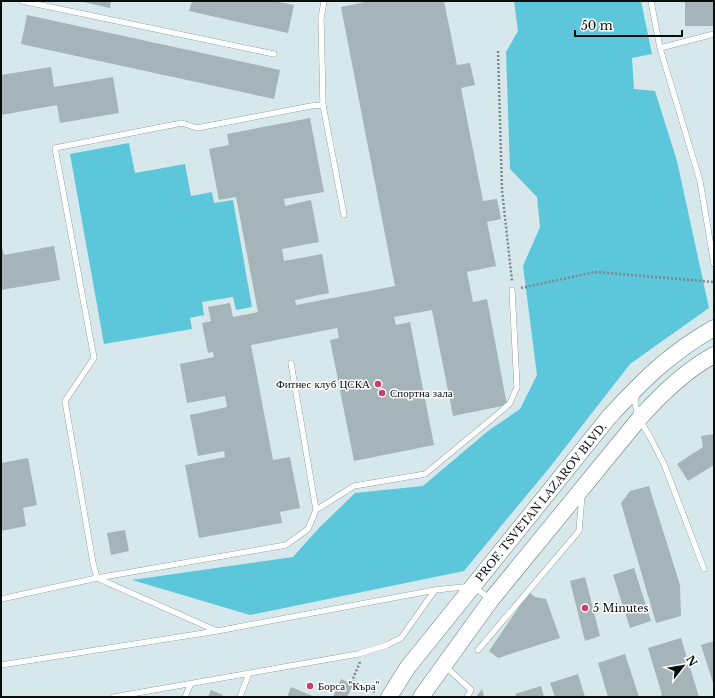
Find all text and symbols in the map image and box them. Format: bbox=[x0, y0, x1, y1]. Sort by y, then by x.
scale bar bbox=[575, 12, 682, 38]
text: 50 m bbox=[581, 18, 613, 33]
place label: Фитнес клуб ЦСКА bbox=[276, 377, 370, 391]
marker: Фитнес клуб ЦСКА bbox=[373, 379, 383, 389]
place label: Спортна зала bbox=[390, 386, 453, 400]
marker: Спортна зала bbox=[377, 388, 387, 398]
street label: PROF. TSVETAN LAZAROV BLVD. bbox=[473, 420, 610, 584]
place label: 5 Minutes bbox=[593, 601, 649, 615]
marker: 5 Minutes bbox=[580, 603, 590, 613]
north arrow bbox=[663, 646, 703, 686]
text: N bbox=[683, 653, 701, 669]
place label: Борса "Къра" bbox=[318, 679, 380, 693]
marker: Борса "Къра" bbox=[305, 681, 315, 691]

